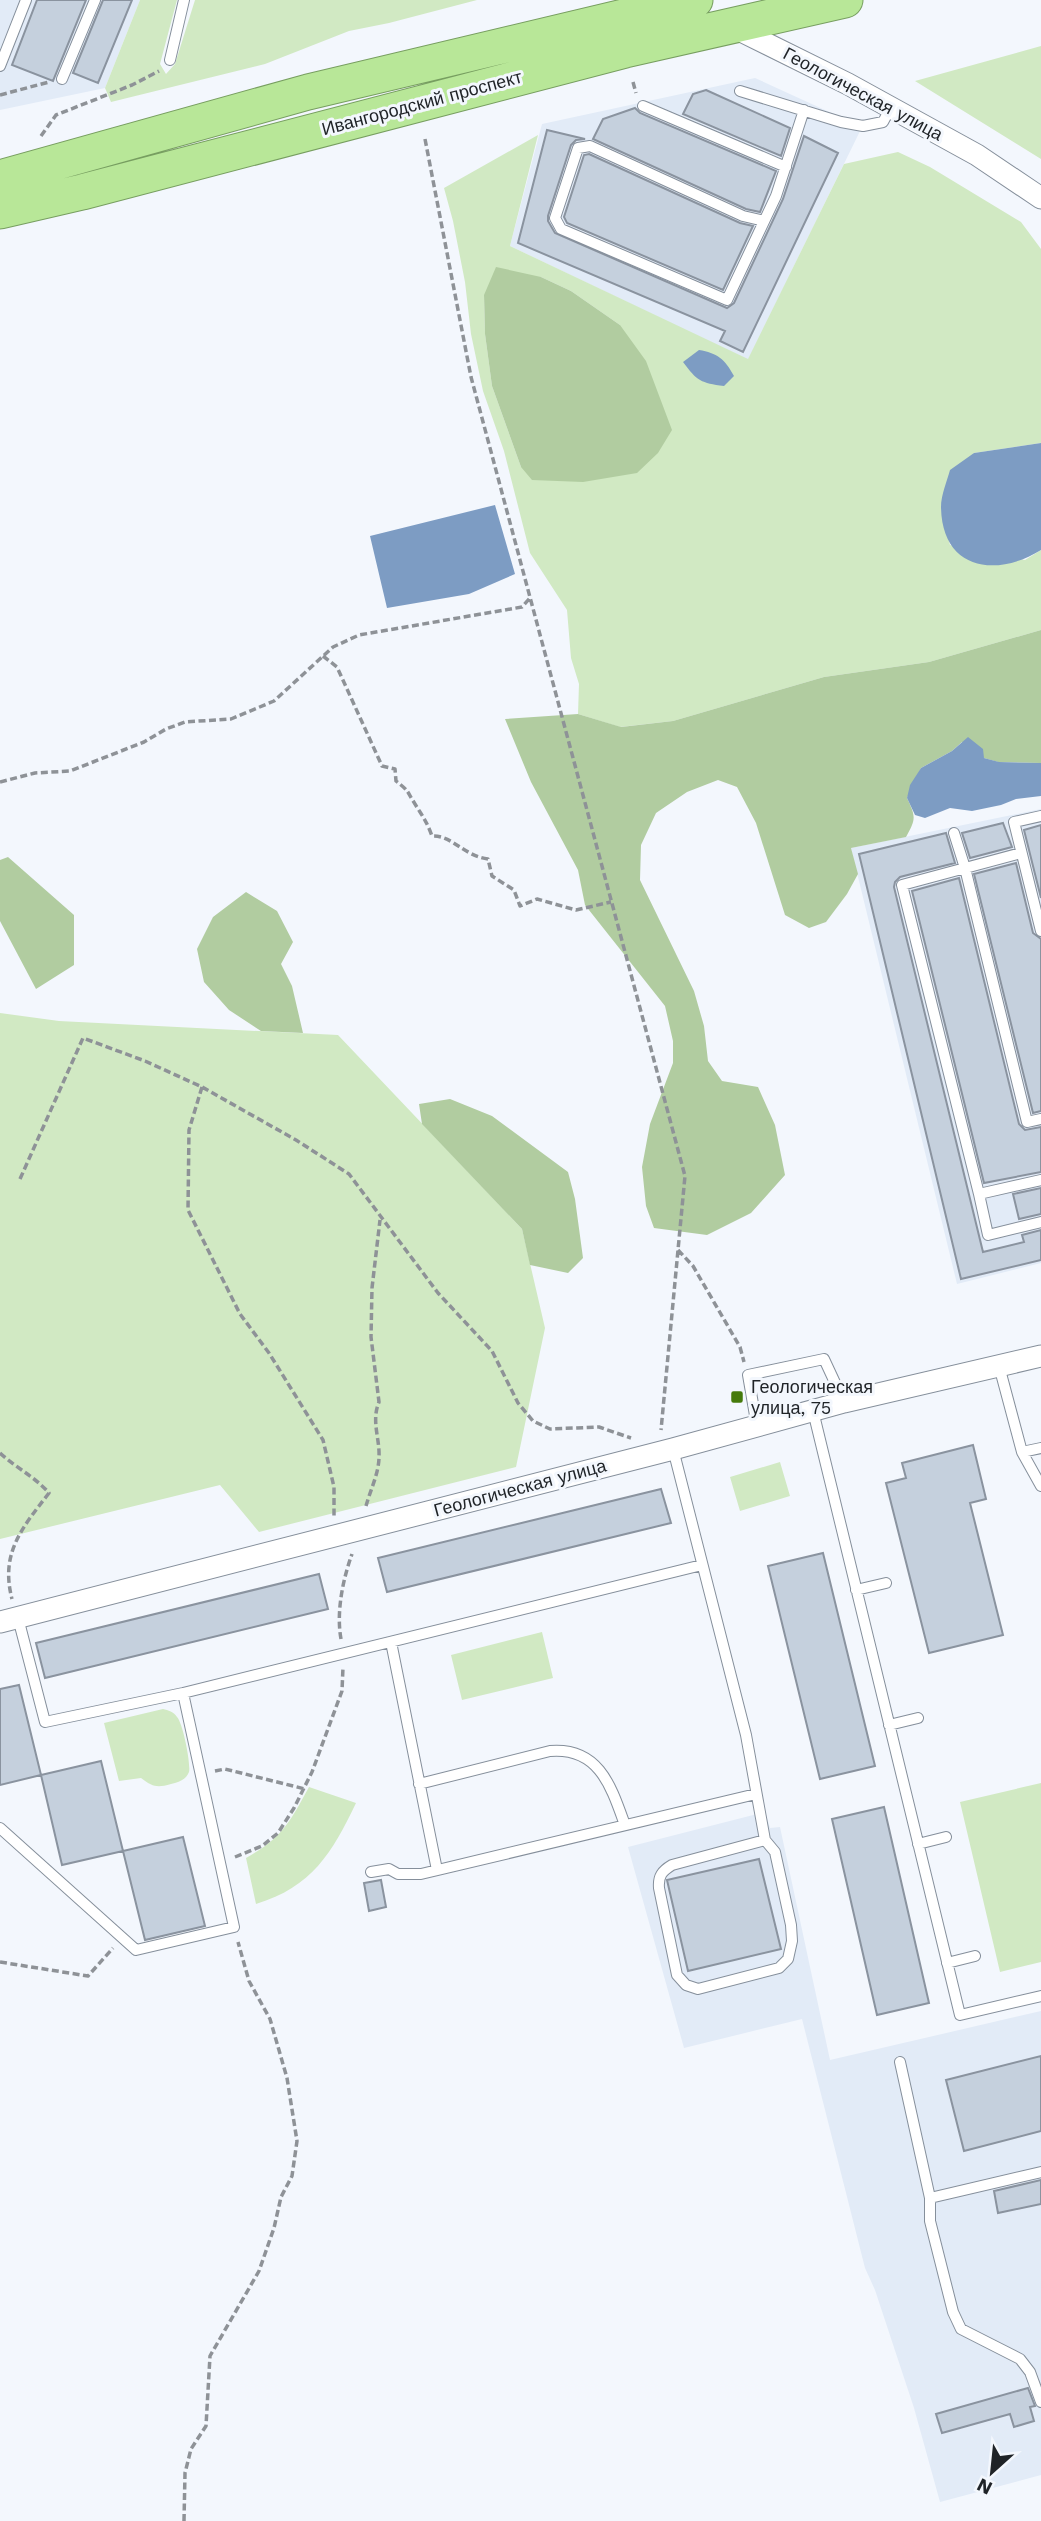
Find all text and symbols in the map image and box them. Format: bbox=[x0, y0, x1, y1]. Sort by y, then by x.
street label: Геологическая улица bbox=[780, 43, 947, 145]
street label: Ивангородский проспект bbox=[319, 66, 524, 139]
place label: Геологическая улица, 75 bbox=[751, 1376, 873, 1418]
marker: Геологическая улица, 75 bbox=[729, 1389, 745, 1405]
street label: Геологическая улица bbox=[431, 1454, 609, 1521]
north arrow bbox=[957, 2437, 1027, 2507]
text: N bbox=[973, 2473, 996, 2500]

